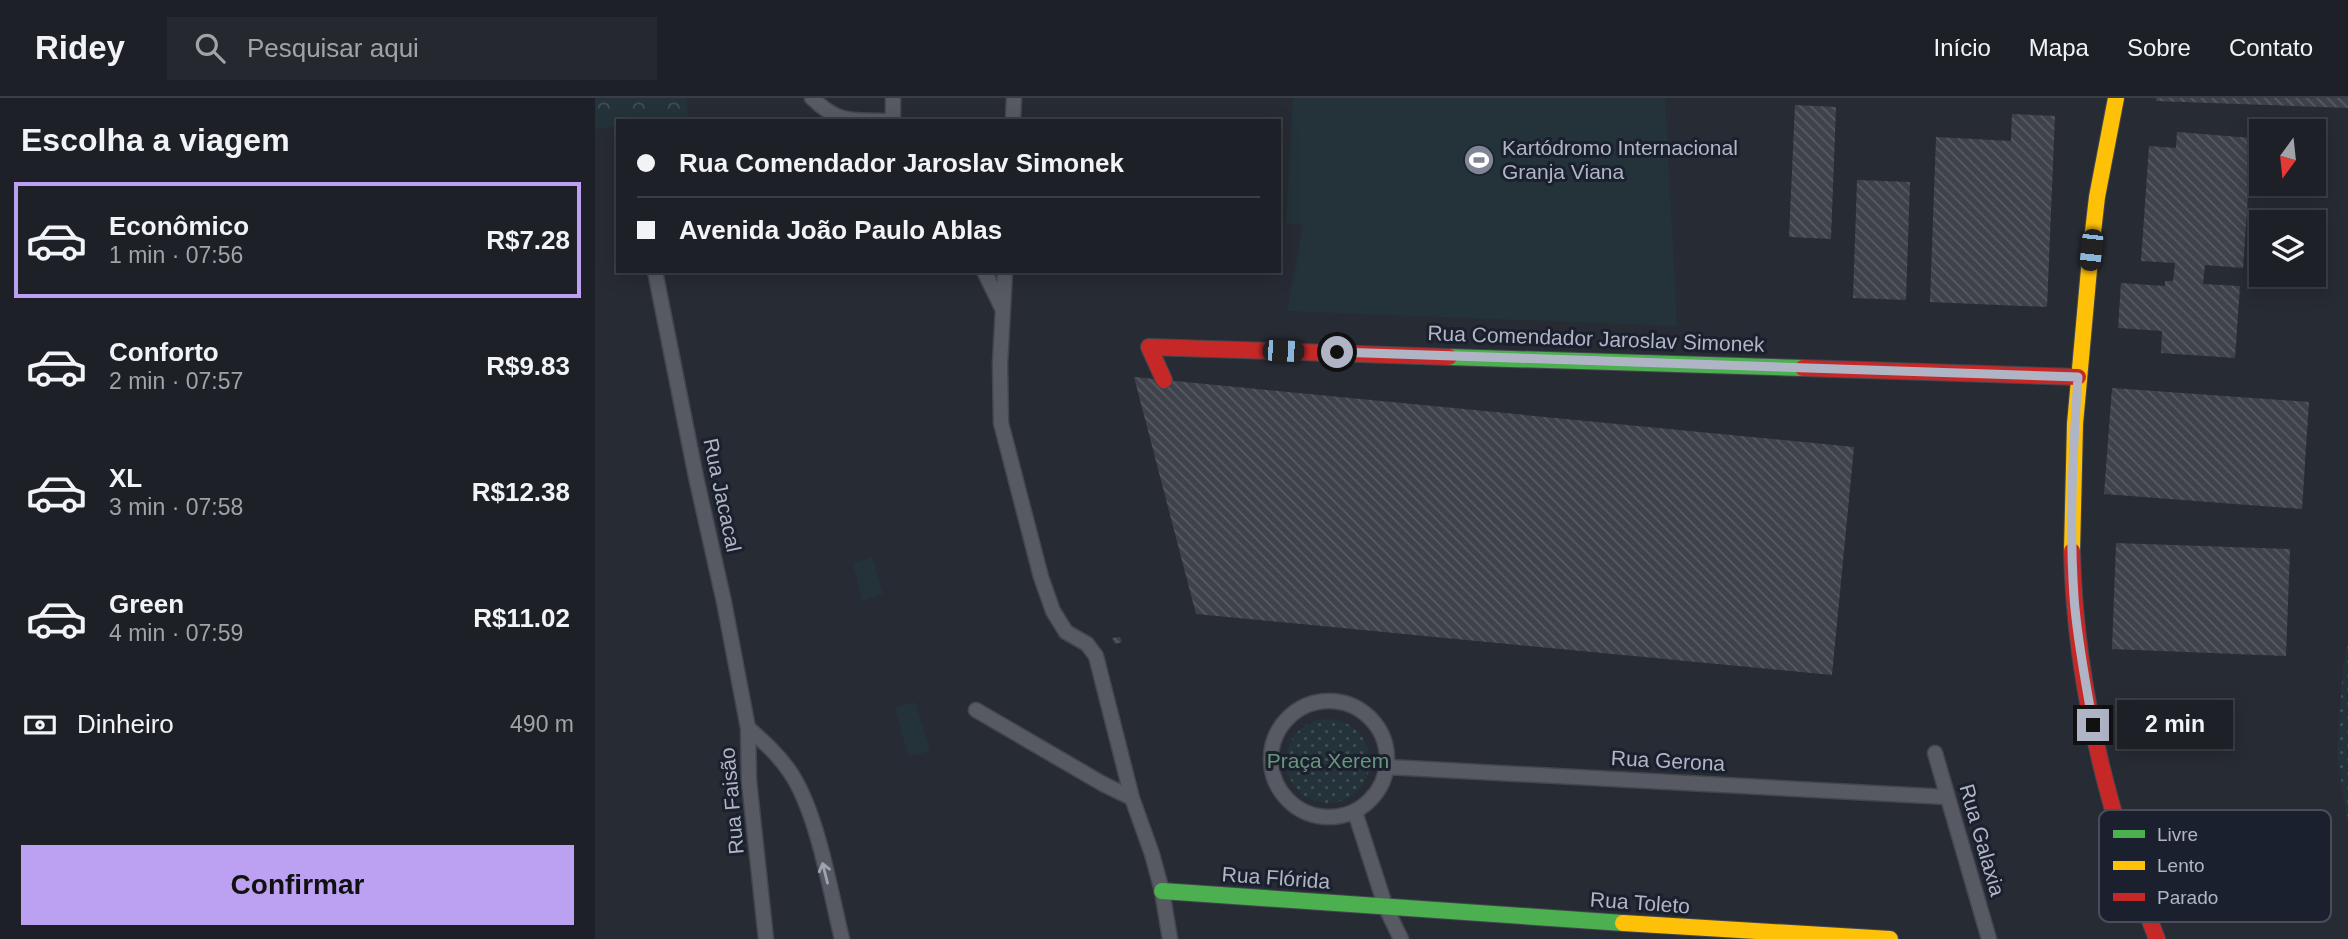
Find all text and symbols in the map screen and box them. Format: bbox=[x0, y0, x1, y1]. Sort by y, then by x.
search box bbox=[167, 17, 657, 80]
text: Ridey bbox=[35, 29, 125, 66]
icon: search bbox=[191, 29, 229, 67]
text: Pesquisar aqui bbox=[247, 33, 419, 63]
text: Início bbox=[1933, 34, 1991, 61]
text: Mapa bbox=[2029, 34, 2089, 61]
text: Sobre bbox=[2127, 34, 2191, 61]
text: Contato bbox=[2229, 34, 2313, 61]
north arrow bbox=[2249, 119, 2326, 196]
map controls bbox=[2249, 119, 2326, 287]
text: Escolha a viagem bbox=[21, 122, 290, 158]
place label: Kartódromo Internacional Granja Viana bbox=[1502, 136, 1738, 183]
sports icon: Kartódromo Internacional Granja Viana bbox=[1462, 143, 1496, 177]
text: Rua Comendador Jaroslav Simonek bbox=[679, 148, 1124, 178]
icon: car bbox=[25, 209, 88, 272]
button: layers bbox=[2249, 210, 2326, 287]
text: Econômico bbox=[109, 211, 249, 241]
text: Avenida João Paulo Ablas bbox=[679, 215, 1002, 245]
text: R$7.28 bbox=[486, 225, 570, 255]
car bbox=[2079, 228, 2104, 272]
text: 1 min · 07:56 bbox=[109, 242, 243, 268]
street label: Rua Comendador Jaroslav Simonek bbox=[1427, 321, 1765, 356]
icon: car bbox=[25, 335, 88, 398]
route start bbox=[1321, 336, 1353, 368]
text: Conforto bbox=[109, 337, 219, 367]
car bbox=[1262, 340, 1305, 362]
text: R$9.83 bbox=[486, 351, 570, 381]
text: 2 min · 07:57 bbox=[109, 368, 243, 394]
street label: Rua Jacacal bbox=[699, 436, 746, 554]
icon: car bbox=[25, 461, 88, 524]
text: XL bbox=[109, 463, 142, 493]
text: R$12.38 bbox=[472, 477, 570, 507]
text: 3 min · 07:58 bbox=[109, 494, 243, 520]
icon: car bbox=[25, 587, 88, 650]
text: Green bbox=[109, 589, 184, 619]
text: R$11.02 bbox=[473, 603, 570, 633]
text: 4 min · 07:59 bbox=[109, 620, 243, 646]
callout: 2 min bbox=[2117, 700, 2233, 750]
icon: cash bbox=[21, 706, 59, 744]
text: Dinheiro bbox=[77, 709, 174, 739]
route end bbox=[2077, 709, 2109, 741]
text: 490 m bbox=[510, 711, 574, 737]
text: 2 min bbox=[2145, 711, 2205, 737]
street label: Rua Gerona bbox=[1610, 746, 1726, 775]
street label: Rua Faisão bbox=[715, 747, 748, 856]
park label: Praça Xerem bbox=[1267, 749, 1389, 772]
street label: Rua Galaxia bbox=[1955, 781, 2010, 899]
legend bbox=[2099, 810, 2331, 922]
text: Livre bbox=[2157, 824, 2198, 845]
button: Confirmar bbox=[21, 845, 574, 925]
text: Lento bbox=[2157, 855, 2205, 876]
one-way arrow bbox=[818, 862, 831, 885]
street label: Rua Flórida bbox=[1221, 862, 1331, 893]
text: Parado bbox=[2157, 887, 2218, 908]
street label: Rua Toleto bbox=[1589, 888, 1691, 917]

